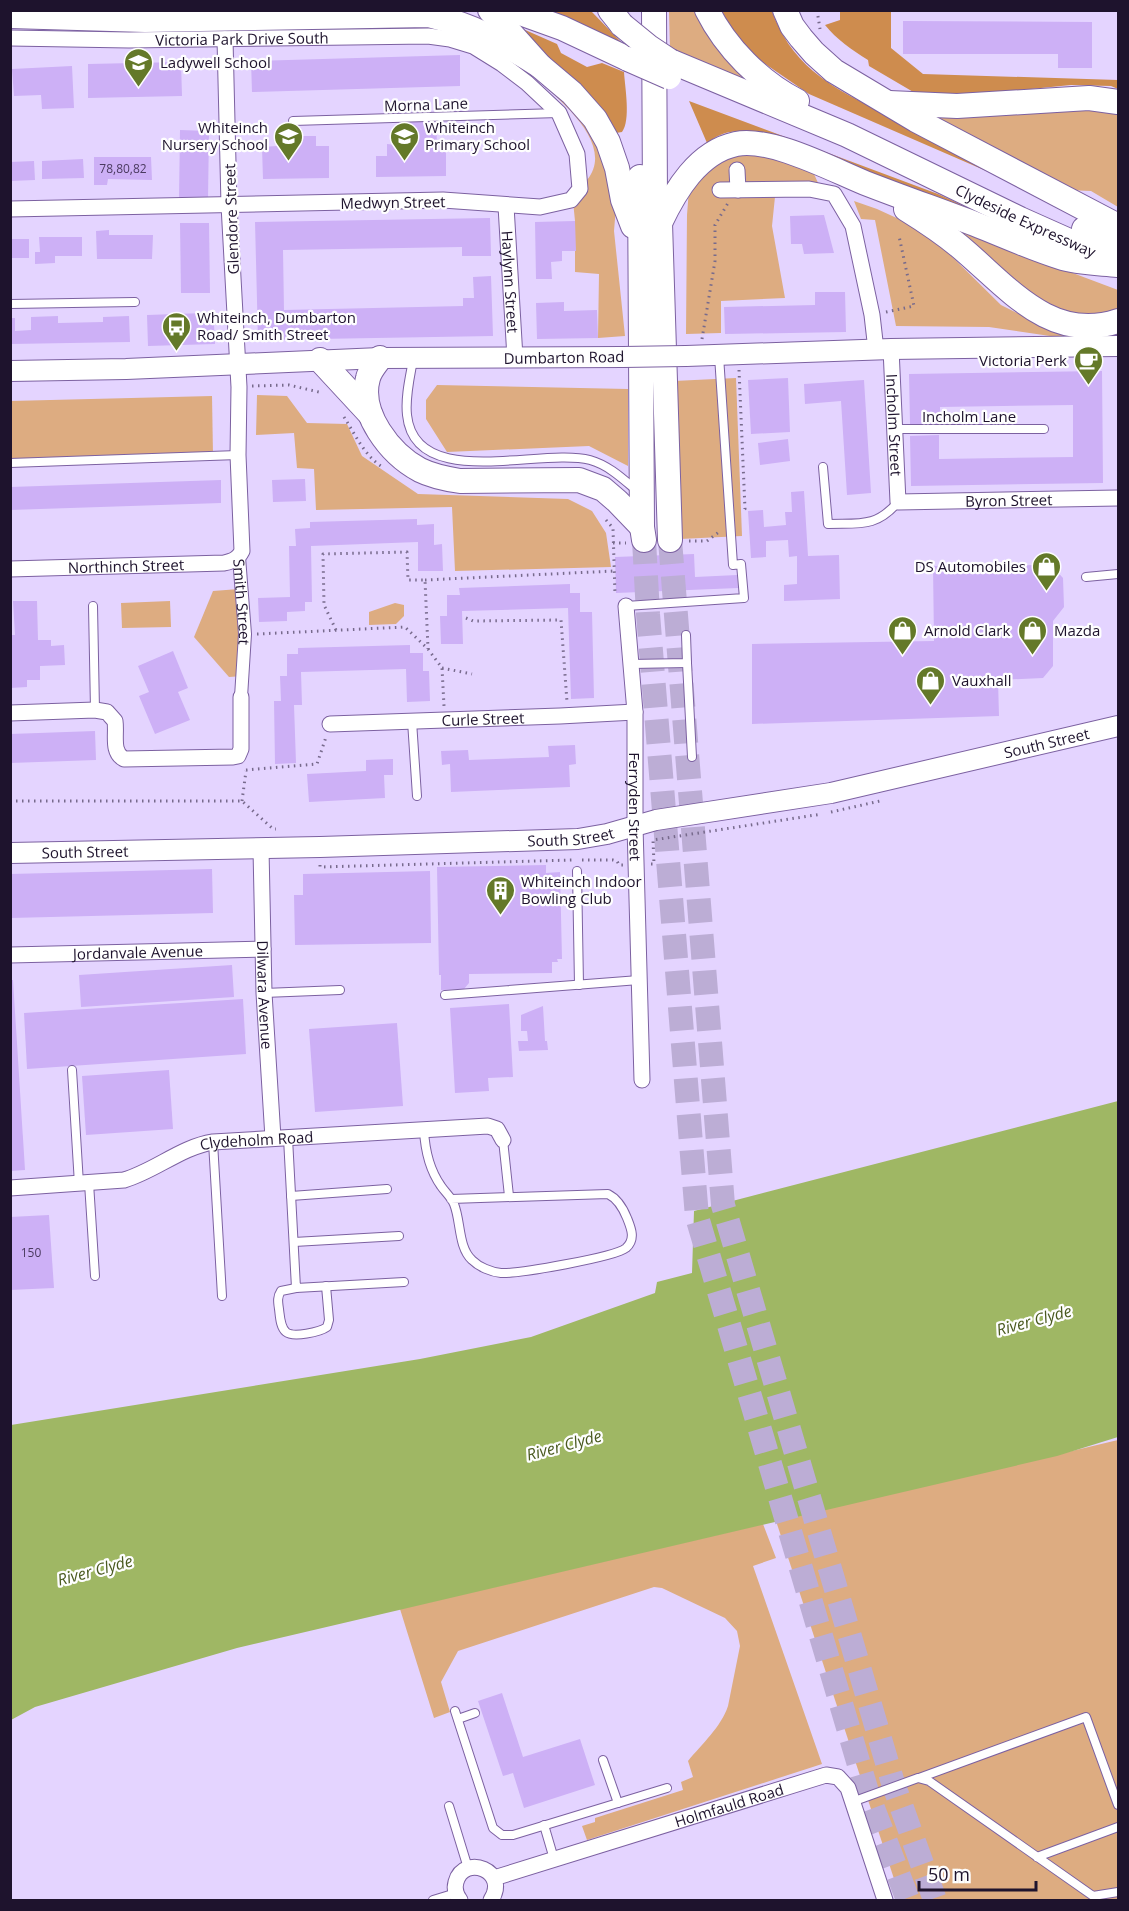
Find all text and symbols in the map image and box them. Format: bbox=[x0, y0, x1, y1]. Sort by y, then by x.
street label: Victoria Park Drive South bbox=[155, 27, 329, 50]
school or university icon: Ladywell School bbox=[123, 46, 155, 88]
place label: Ladywell School bbox=[160, 52, 271, 72]
street label: Morna Lane bbox=[384, 93, 468, 115]
place label: Whiteinch Nursery School bbox=[162, 117, 268, 154]
place label: Whiteinch Primary School bbox=[425, 117, 530, 154]
school or university icon: Whiteinch Nursery School bbox=[273, 120, 305, 162]
school or university icon: Whiteinch Primary School bbox=[388, 120, 420, 162]
house number: 78,80,82 bbox=[99, 160, 147, 177]
street label: Glendore Street bbox=[219, 163, 243, 275]
street label: Clydeside Expressway bbox=[952, 179, 1100, 262]
street label: Medwyn Street bbox=[340, 191, 446, 213]
street label: Haylynn Street bbox=[497, 230, 524, 334]
place label: Whiteinch, Dumbarton Road/ Smith Street bbox=[197, 307, 356, 344]
bus stop icon: Whiteinch, Dumbarton Road/ Smith Street bbox=[160, 310, 192, 352]
cafe icon: Victoria Perk bbox=[1072, 344, 1104, 386]
street label: Dumbarton Road bbox=[503, 346, 625, 368]
place label: Victoria Perk bbox=[979, 350, 1067, 370]
street label: Incholm Street bbox=[882, 373, 907, 477]
street label: Incholm Lane bbox=[922, 406, 1016, 426]
street label: Byron Street bbox=[965, 489, 1053, 511]
shop icon: DS Automobiles bbox=[1031, 550, 1063, 592]
street label: Northinch Street bbox=[68, 554, 184, 577]
place label: DS Automobiles bbox=[915, 556, 1026, 576]
street label: Smith Street bbox=[229, 558, 255, 646]
shop icon: Arnold Clark bbox=[887, 614, 919, 656]
shop icon: Mazda bbox=[1017, 614, 1049, 656]
place label: Arnold Clark bbox=[924, 620, 1010, 640]
place label: Mazda bbox=[1054, 620, 1100, 640]
shop icon: Vauxhall bbox=[915, 664, 947, 706]
place label: Vauxhall bbox=[952, 670, 1011, 690]
street label: Curle Street bbox=[441, 707, 525, 730]
street label: South Street bbox=[1002, 723, 1091, 762]
street label: Ferryden Street bbox=[625, 752, 646, 861]
street label: South Street bbox=[527, 823, 616, 851]
street label: South Street bbox=[41, 841, 129, 862]
place label: Whiteinch Indoor Bowling Club bbox=[521, 871, 642, 908]
building icon: Whiteinch Indoor Bowling Club bbox=[484, 874, 516, 916]
street label: Jordanvale Avenue bbox=[71, 940, 203, 964]
street label: Dilwara Avenue bbox=[253, 940, 277, 1050]
street label: Clydeholm Road bbox=[197, 1126, 314, 1155]
house number: 150 bbox=[21, 1244, 41, 1261]
water label: River Clyde bbox=[994, 1299, 1074, 1341]
water label: River Clyde bbox=[524, 1424, 604, 1466]
water label: River Clyde bbox=[55, 1549, 135, 1591]
street label: Holmfauld Road bbox=[672, 1779, 786, 1831]
scale bar bbox=[919, 1854, 1036, 1892]
text: 50 m bbox=[928, 1862, 970, 1886]

